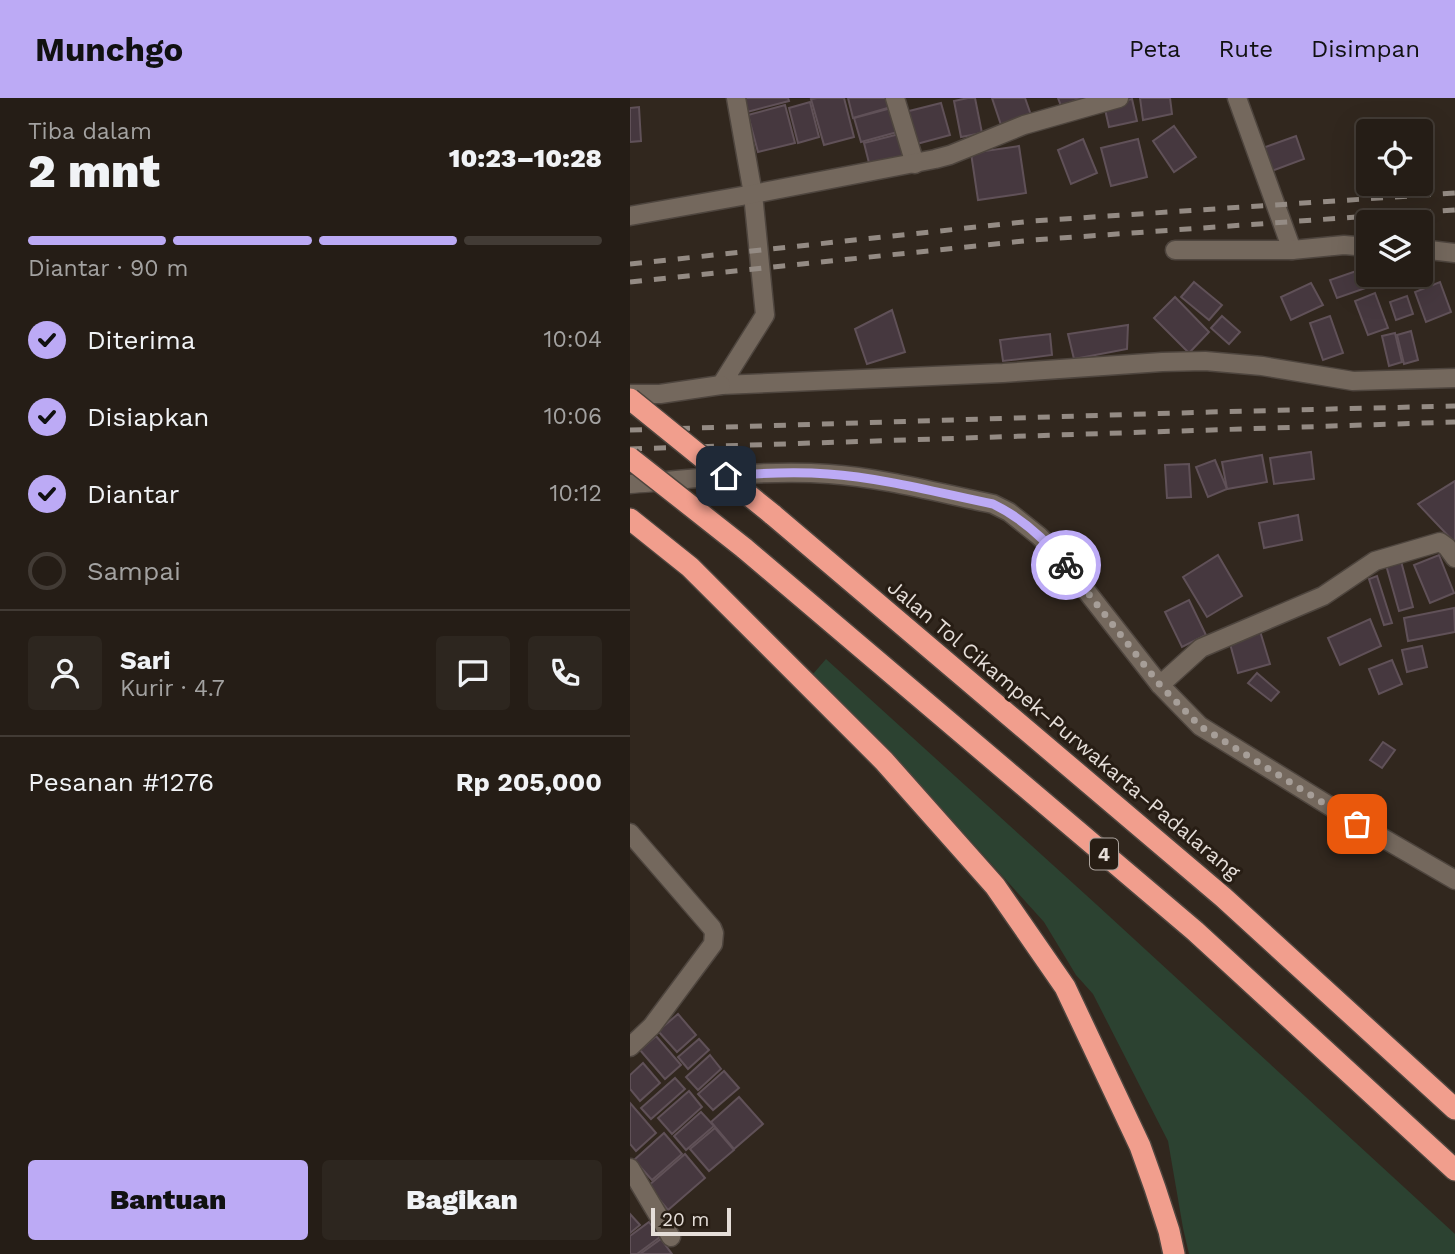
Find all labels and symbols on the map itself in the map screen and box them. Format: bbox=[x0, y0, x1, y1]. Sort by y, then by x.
pin bbox=[696, 446, 756, 506]
courier bbox=[1031, 530, 1101, 600]
street label: Jalan Tol Cikampek–Purwakarta–Padalarang bbox=[883, 574, 1246, 885]
pin bbox=[1327, 794, 1387, 854]
road number: 4 bbox=[1090, 838, 1118, 870]
scale bar bbox=[651, 1205, 732, 1237]

